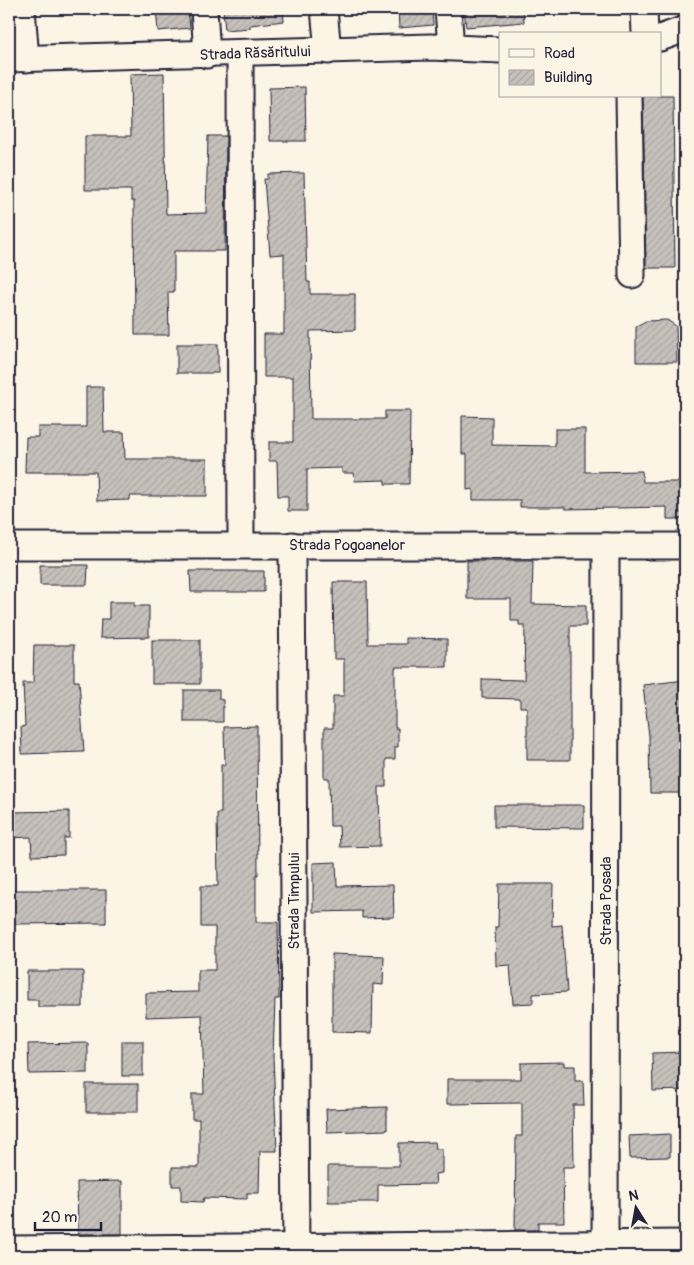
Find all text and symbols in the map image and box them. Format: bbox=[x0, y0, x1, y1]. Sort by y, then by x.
legend bbox=[499, 32, 662, 98]
street label: Strada Răsăritului bbox=[199, 42, 311, 65]
text: Road bbox=[544, 44, 575, 63]
text: Building bbox=[544, 68, 592, 87]
street label: Strada Pogoanelor bbox=[289, 536, 406, 555]
street label: Strada Timpului bbox=[285, 852, 304, 950]
street label: Strada Posada bbox=[597, 856, 616, 946]
north arrow bbox=[612, 1182, 662, 1232]
text: N bbox=[627, 1186, 640, 1205]
scale bar bbox=[35, 1200, 101, 1232]
text: 20 m bbox=[42, 1208, 77, 1227]

